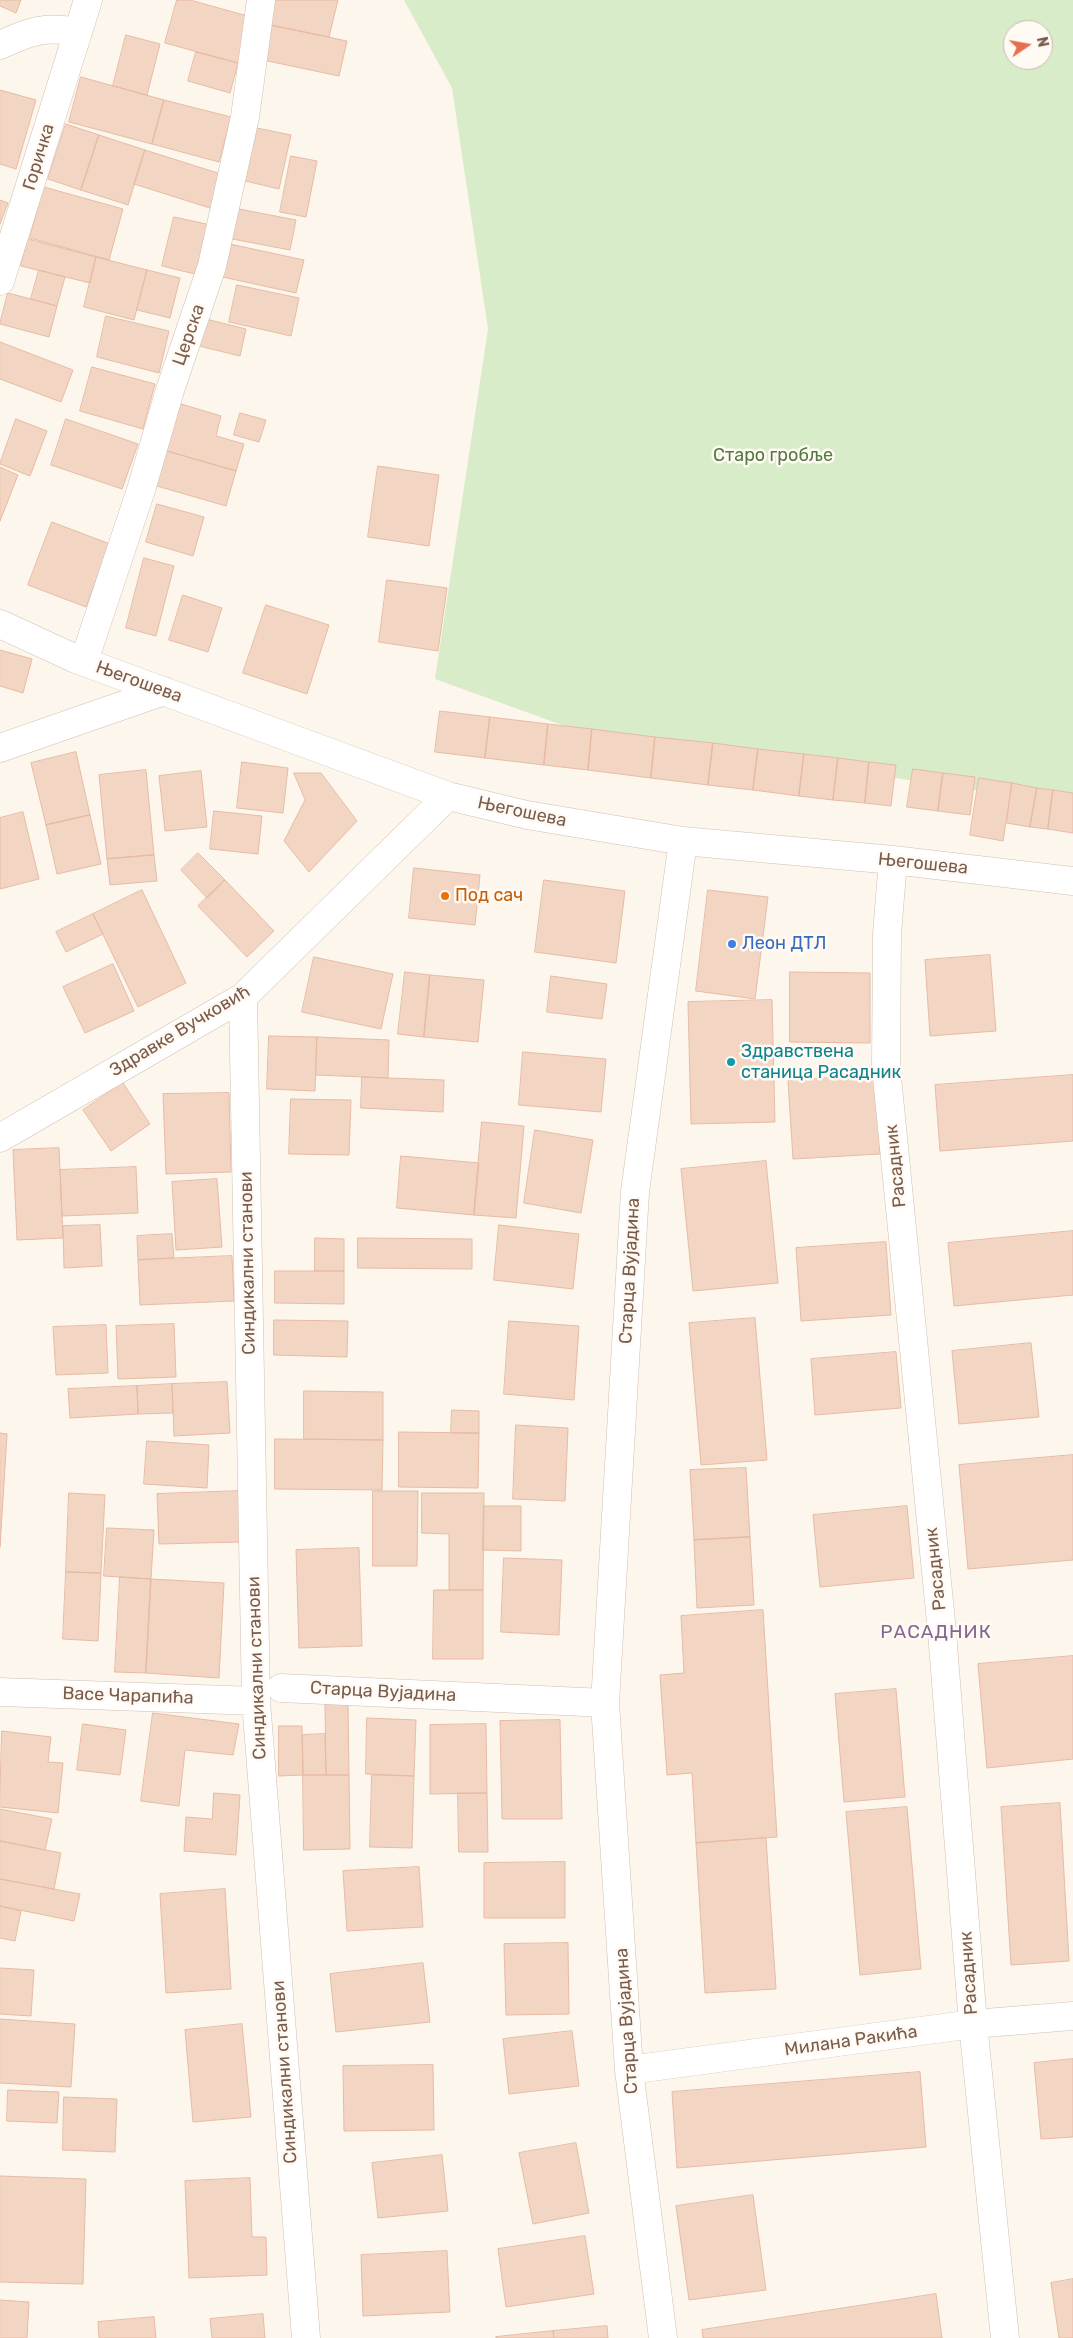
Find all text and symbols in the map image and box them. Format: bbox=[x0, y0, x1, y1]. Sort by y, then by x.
north arrow bbox=[1003, 20, 1053, 70]
text: N bbox=[1033, 35, 1052, 49]
street label: Горичка bbox=[19, 121, 59, 193]
street label: Церска bbox=[168, 301, 210, 369]
park label: Старо гробље bbox=[713, 445, 833, 467]
street label: Његошева bbox=[93, 656, 185, 708]
street label: Његошева bbox=[476, 792, 568, 832]
street label: Његошева bbox=[877, 849, 969, 879]
place label: Под сач bbox=[455, 885, 523, 907]
marker: Под сач bbox=[439, 890, 451, 902]
place label: Леон ДТЛ bbox=[742, 933, 826, 955]
marker: Леон ДТЛ bbox=[726, 938, 738, 950]
street label: Здравке Вучковић bbox=[106, 981, 254, 1081]
place label: Здравствена станица Расадник bbox=[741, 1041, 901, 1084]
marker: Здравствена станица Расадник bbox=[725, 1056, 737, 1068]
street label: Расадник bbox=[881, 1123, 911, 1209]
street label: Синдикални станови bbox=[236, 1171, 260, 1355]
street label: Старца Вујадина bbox=[615, 1197, 645, 1345]
street label: Расадник bbox=[921, 1526, 951, 1612]
street label: Синдикални станови bbox=[243, 1576, 271, 1760]
district label: РАСАДНИК bbox=[879, 1622, 993, 1644]
street label: Старца Вујадина bbox=[309, 1677, 457, 1707]
street label: Васе Чарапића bbox=[62, 1683, 194, 1709]
street label: Расадник bbox=[955, 1930, 983, 2016]
street label: Старца Вујадина bbox=[611, 1947, 643, 2095]
street label: Синдикални станови bbox=[268, 1980, 302, 2164]
street label: Милана Ракића bbox=[783, 2021, 919, 2061]

